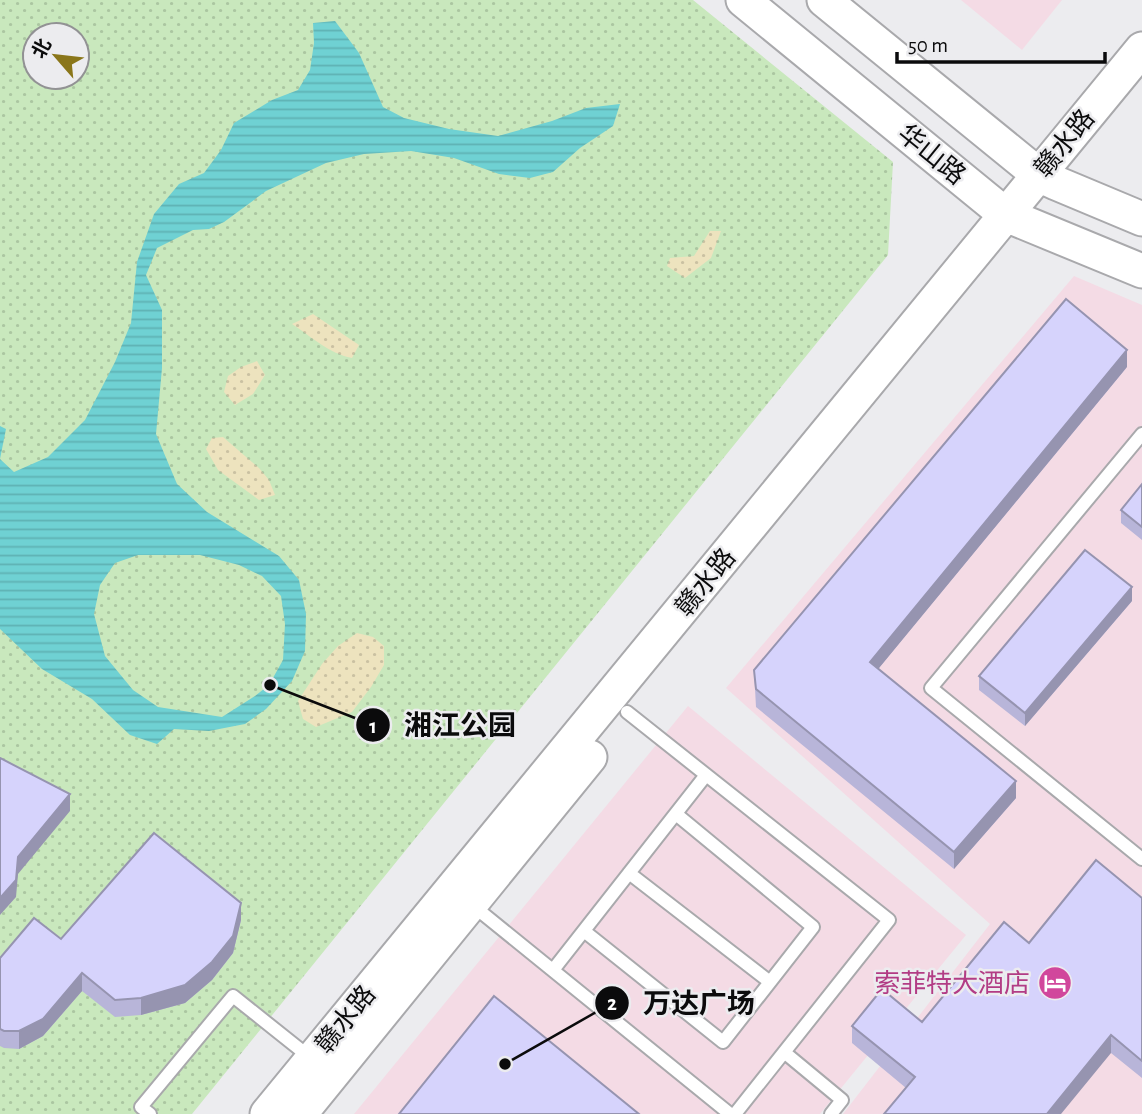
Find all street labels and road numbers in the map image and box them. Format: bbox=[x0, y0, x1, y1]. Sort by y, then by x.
street label: 赣水路 bbox=[1029, 105, 1099, 182]
street label: 华山路 bbox=[893, 119, 970, 189]
street label: 赣水路 bbox=[670, 544, 740, 621]
street label: 赣水路 bbox=[310, 981, 380, 1058]

